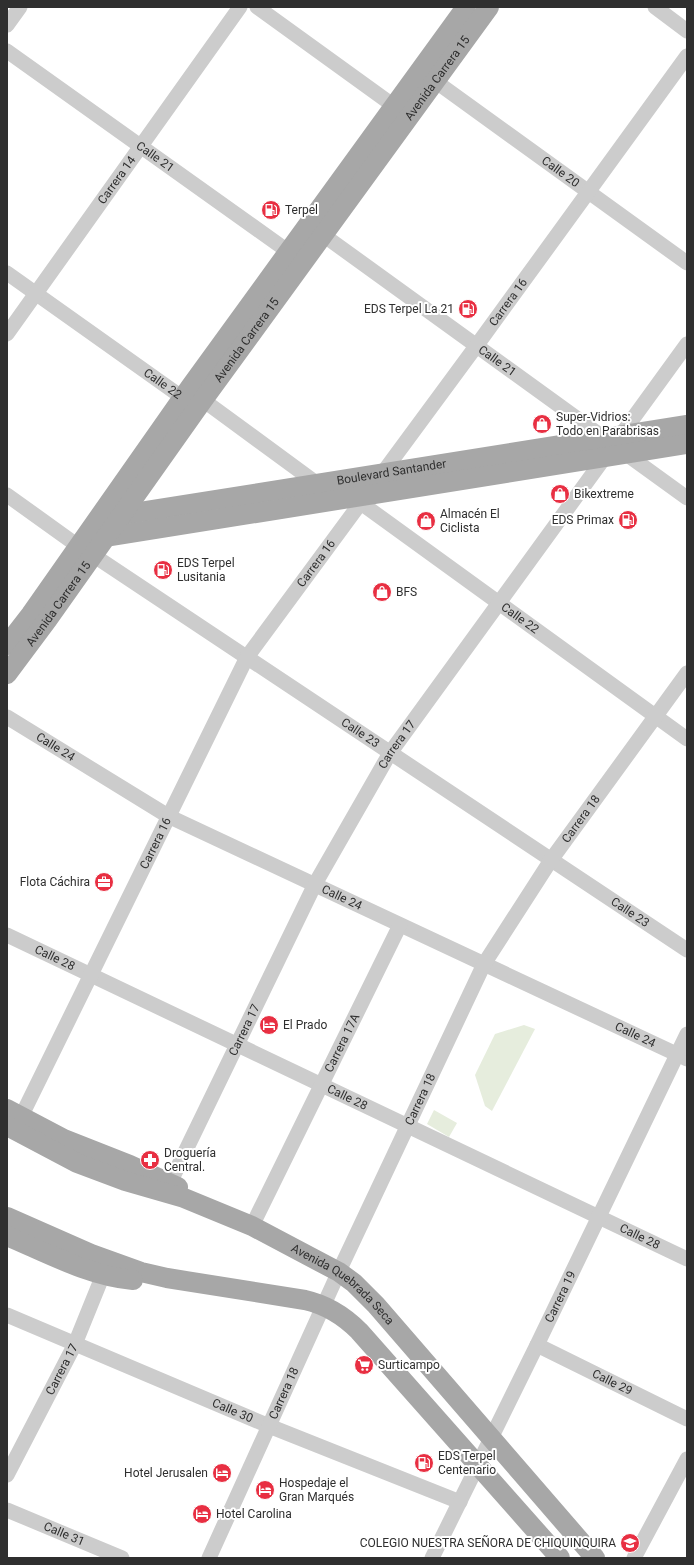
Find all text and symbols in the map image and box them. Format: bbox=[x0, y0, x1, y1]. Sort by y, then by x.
street label: Avenida Carrera 15 bbox=[402, 33, 473, 123]
street label: Calle 21 bbox=[134, 138, 177, 175]
street label: Carrera 14 bbox=[95, 153, 139, 207]
street label: Calle 20 bbox=[539, 153, 582, 190]
fuel station icon: Terpel bbox=[260, 199, 282, 221]
place label: Terpel bbox=[285, 203, 318, 217]
street label: Carrera 16 bbox=[486, 275, 530, 329]
street label: Avenida Carrera 15 bbox=[211, 295, 282, 385]
fuel station icon: EDS Terpel La 21 bbox=[457, 298, 479, 320]
place label: EDS Terpel La 21 bbox=[364, 302, 454, 316]
street label: Calle 21 bbox=[476, 343, 519, 379]
street label: Calle 22 bbox=[141, 365, 185, 402]
place label: Super-Vidrios: Todo en Parabrisas bbox=[556, 410, 659, 438]
shop icon: Super-Vidrios: Todo en Parabrisas bbox=[531, 413, 553, 435]
street label: Boulevard Santander bbox=[336, 456, 447, 488]
shop icon: Bikextreme bbox=[549, 483, 571, 505]
place label: Bikextreme bbox=[574, 487, 634, 501]
place label: Almacén El Ciclista bbox=[440, 507, 500, 535]
fuel station icon: EDS Primax bbox=[617, 509, 639, 531]
shop icon: Almacén El Ciclista bbox=[415, 510, 437, 532]
place label: EDS Primax bbox=[552, 513, 614, 527]
street label: Carrera 16 bbox=[294, 536, 338, 590]
place label: EDS Terpel Lusitania bbox=[177, 556, 235, 584]
street label: Avenida Carrera 15 bbox=[23, 558, 94, 649]
fuel station icon: EDS Terpel Lusitania bbox=[152, 559, 174, 581]
shop icon: BFS bbox=[371, 581, 393, 603]
place label: BFS bbox=[396, 585, 417, 599]
street label: Calle 22 bbox=[499, 600, 542, 637]
street label: Calle 23 bbox=[338, 715, 382, 750]
street label: Carrera 17 bbox=[375, 717, 418, 771]
street label: Calle 24 bbox=[34, 730, 78, 764]
street label: Carrera 18 bbox=[559, 792, 603, 846]
street label: Carrera 16 bbox=[137, 815, 174, 871]
office icon: Flota Cáchira bbox=[93, 871, 115, 893]
place label: Flota Cáchira bbox=[20, 875, 90, 889]
street label: Calle 24 bbox=[319, 882, 365, 913]
street label: Calle 23 bbox=[608, 894, 652, 930]
street label: Calle 28 bbox=[32, 942, 78, 973]
street label: Carrera 17 bbox=[226, 1002, 263, 1058]
street label: Carrera 17A bbox=[322, 1011, 362, 1074]
hotel icon: El Prado bbox=[258, 1014, 280, 1036]
place label: El Prado bbox=[283, 1018, 327, 1032]
street label: Calle 24 bbox=[613, 1019, 658, 1050]
street label: Carrera 18 bbox=[402, 1071, 438, 1127]
street label: Calle 28 bbox=[325, 1082, 370, 1113]
place label: Droguería Central. bbox=[164, 1146, 216, 1174]
pharmacy icon: Droguería Central. bbox=[139, 1149, 161, 1171]
street label: Calle 28 bbox=[617, 1221, 663, 1252]
street label: Avenida Quebrada Seca bbox=[289, 1241, 397, 1328]
street label: Carrera 19 bbox=[542, 1269, 579, 1325]
street label: Carrera 17 bbox=[43, 1341, 81, 1397]
supermarket icon: Surticampo bbox=[353, 1354, 375, 1376]
place label: Surticampo bbox=[378, 1358, 440, 1372]
street label: Carrera 18 bbox=[266, 1365, 302, 1421]
street label: Calle 29 bbox=[590, 1366, 635, 1398]
street label: Calle 30 bbox=[210, 1396, 255, 1426]
place label: EDS Terpel Centenario bbox=[438, 1449, 496, 1477]
fuel station icon: EDS Terpel Centenario bbox=[413, 1452, 435, 1474]
hotel icon: Hotel Jerusalen bbox=[211, 1462, 233, 1484]
place label: Hotel Jerusalen bbox=[124, 1466, 208, 1480]
place label: Hospedaje el Gran Marqués bbox=[279, 1476, 354, 1504]
hotel icon: Hospedaje el Gran Marqués bbox=[254, 1479, 276, 1501]
hotel icon: Hotel Carolina bbox=[191, 1503, 213, 1525]
place label: Hotel Carolina bbox=[216, 1507, 292, 1521]
street label: Calle 31 bbox=[42, 1519, 87, 1549]
school or university icon: COLEGIO NUESTRA SEÑORA DE CHIQUINQUIRA bbox=[619, 1532, 641, 1554]
place label: COLEGIO NUESTRA SEÑORA DE CHIQUINQUIRA bbox=[360, 1534, 616, 1550]

